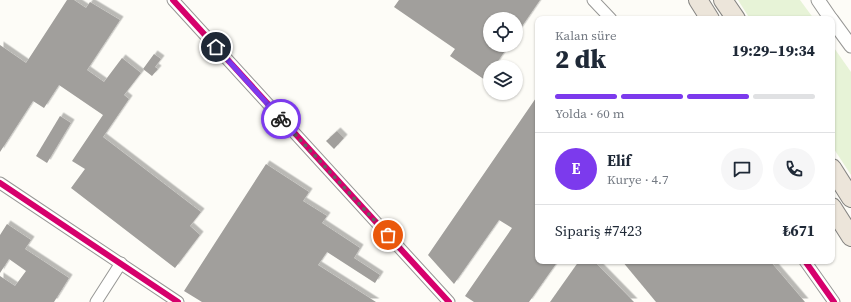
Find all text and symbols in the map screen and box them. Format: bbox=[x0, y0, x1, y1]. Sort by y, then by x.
map controls bbox=[483, 12, 523, 100]
button: locate bbox=[483, 12, 523, 52]
text: Kalan süre bbox=[555, 27, 617, 44]
pin bbox=[199, 30, 233, 64]
icon: home bbox=[205, 36, 227, 58]
text: 19:29–19:34 bbox=[732, 40, 815, 61]
text: 2 dk bbox=[555, 41, 606, 77]
button: layers bbox=[483, 60, 523, 100]
courier bbox=[261, 99, 301, 139]
text: Yolda · 60 m bbox=[555, 105, 625, 122]
icon: bike bbox=[270, 108, 292, 130]
button: chat bbox=[721, 148, 763, 190]
button: phone bbox=[773, 148, 815, 190]
text: Elif bbox=[607, 150, 631, 171]
text: E bbox=[572, 158, 580, 179]
text: Kurye · 4.7 bbox=[607, 171, 669, 188]
pin bbox=[371, 218, 405, 252]
text: Sipariş #7423 bbox=[555, 220, 642, 241]
text: ₺671 bbox=[782, 220, 815, 241]
icon: bag bbox=[377, 224, 399, 246]

